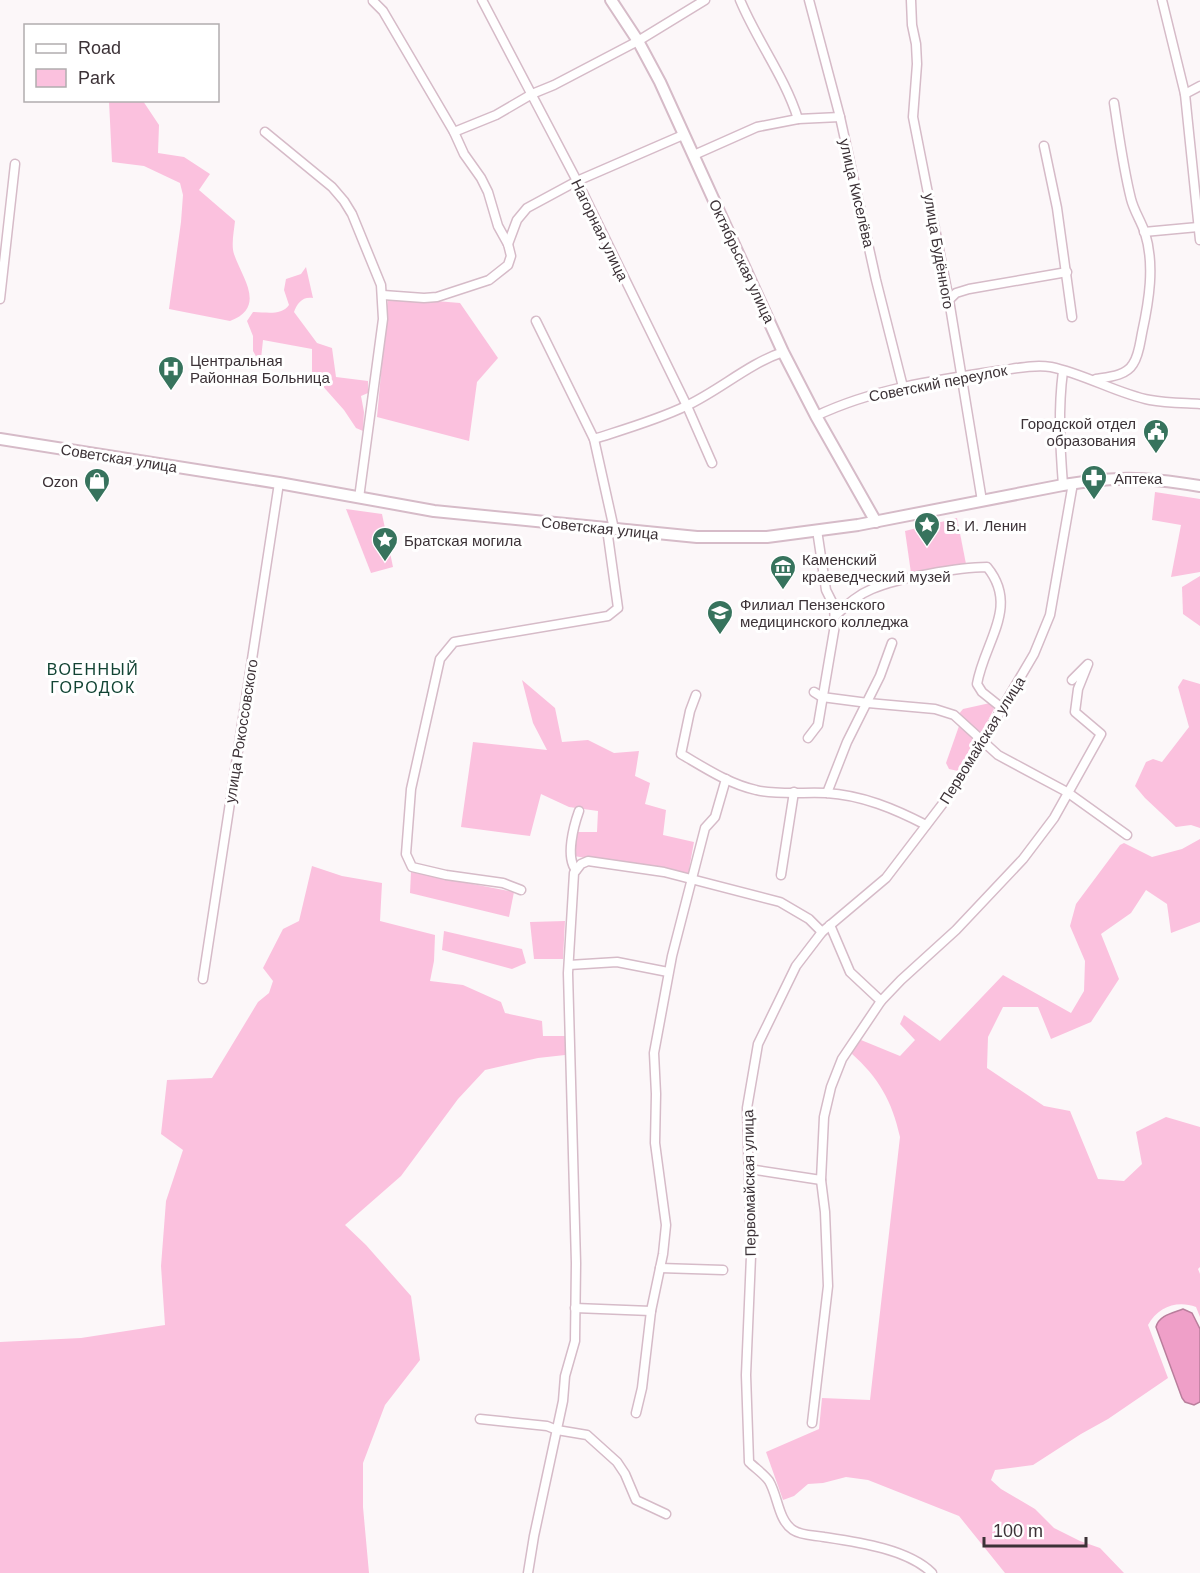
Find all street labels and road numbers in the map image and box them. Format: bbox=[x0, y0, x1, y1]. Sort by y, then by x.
street label: улица Киселёва bbox=[836, 137, 878, 250]
street label: Нагорная улица bbox=[568, 176, 632, 284]
street label: улица Будённого bbox=[920, 192, 958, 310]
street label: Октябрьская улица bbox=[706, 197, 778, 326]
street label: Советский переулок bbox=[867, 361, 1009, 405]
street label: Советская улица bbox=[60, 440, 179, 476]
street label: Советская улица bbox=[541, 513, 660, 543]
street label: улица Рокоссовского bbox=[221, 658, 261, 804]
street label: Первомайская улица bbox=[936, 673, 1028, 807]
street label: Первомайская улица bbox=[739, 1109, 759, 1257]

